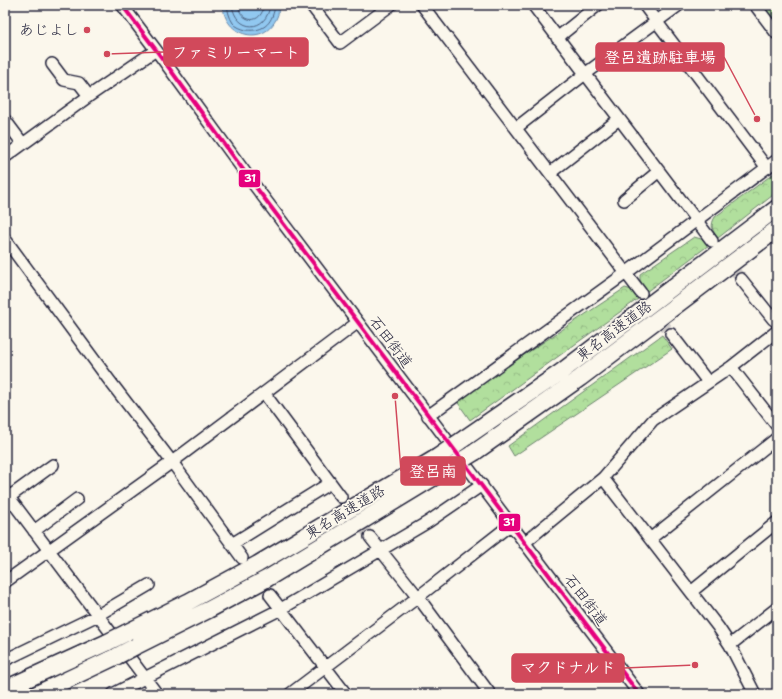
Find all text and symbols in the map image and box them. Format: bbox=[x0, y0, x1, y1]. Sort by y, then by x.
place label: あじよし bbox=[19, 20, 79, 40]
marker: あじよし bbox=[82, 25, 92, 35]
callout: ファミリーマート bbox=[164, 38, 308, 66]
text: ファミリーマート bbox=[172, 42, 300, 63]
callout: 登呂遺跡駐車場 bbox=[596, 43, 724, 71]
text: 登呂遺跡駐車場 bbox=[604, 47, 716, 68]
line badge: 31 bbox=[238, 169, 261, 188]
text: 31 bbox=[244, 171, 256, 186]
street label: 東名高速道路 bbox=[572, 296, 656, 366]
street label: 石田街道 bbox=[365, 312, 417, 372]
callout: 登呂南 bbox=[401, 457, 465, 485]
text: 登呂南 bbox=[409, 461, 457, 482]
street label: 東名高速道路 bbox=[301, 480, 389, 544]
line badge: 31 bbox=[498, 513, 521, 532]
text: 31 bbox=[503, 515, 515, 530]
street label: 石田街道 bbox=[560, 570, 612, 630]
callout: マクドナルド bbox=[512, 654, 624, 682]
text: マクドナルド bbox=[520, 657, 616, 678]

